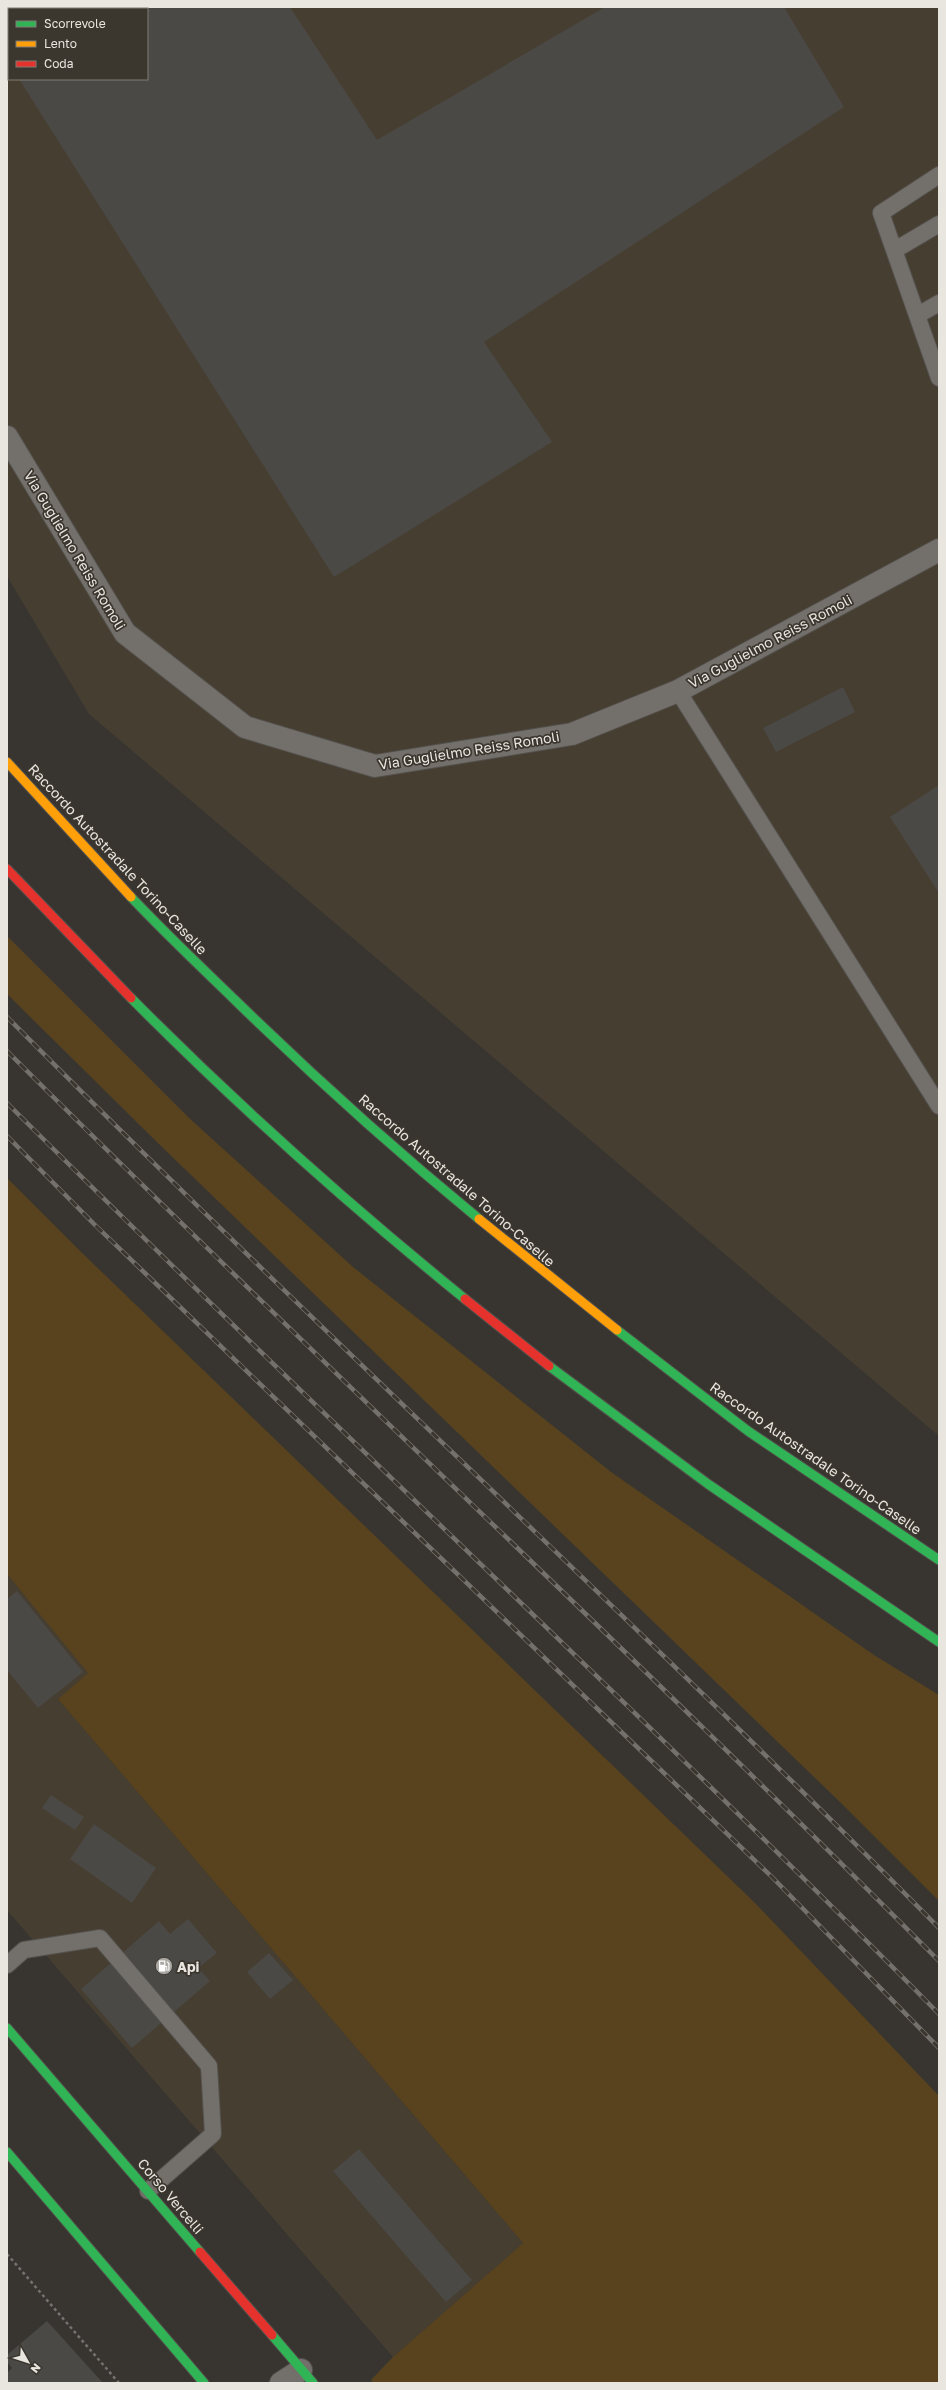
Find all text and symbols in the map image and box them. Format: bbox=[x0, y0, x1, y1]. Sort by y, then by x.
legend bbox=[8, 8, 148, 80]
text: Scorrevole bbox=[44, 16, 106, 31]
text: Lento bbox=[44, 36, 77, 51]
text: Coda bbox=[44, 56, 74, 71]
street label: Via Guglielmo Reiss Romoli bbox=[21, 467, 129, 633]
street label: Via Guglielmo Reiss Romoli bbox=[685, 591, 855, 691]
street label: Via Guglielmo Reiss Romoli bbox=[377, 727, 561, 773]
street label: Raccordo Autostradale Torino-Caselle bbox=[25, 760, 211, 958]
street label: Raccordo Autostradale Torino-Caselle bbox=[355, 1090, 559, 1270]
street label: Raccordo Autostradale Torino-Caselle bbox=[707, 1378, 925, 1538]
fuel station icon: Api bbox=[154, 1956, 174, 1976]
place label: Api bbox=[177, 1958, 200, 1975]
street label: Corso Vercelli bbox=[135, 2155, 207, 2237]
north arrow bbox=[8, 2342, 48, 2382]
text: N bbox=[28, 2361, 44, 2376]

